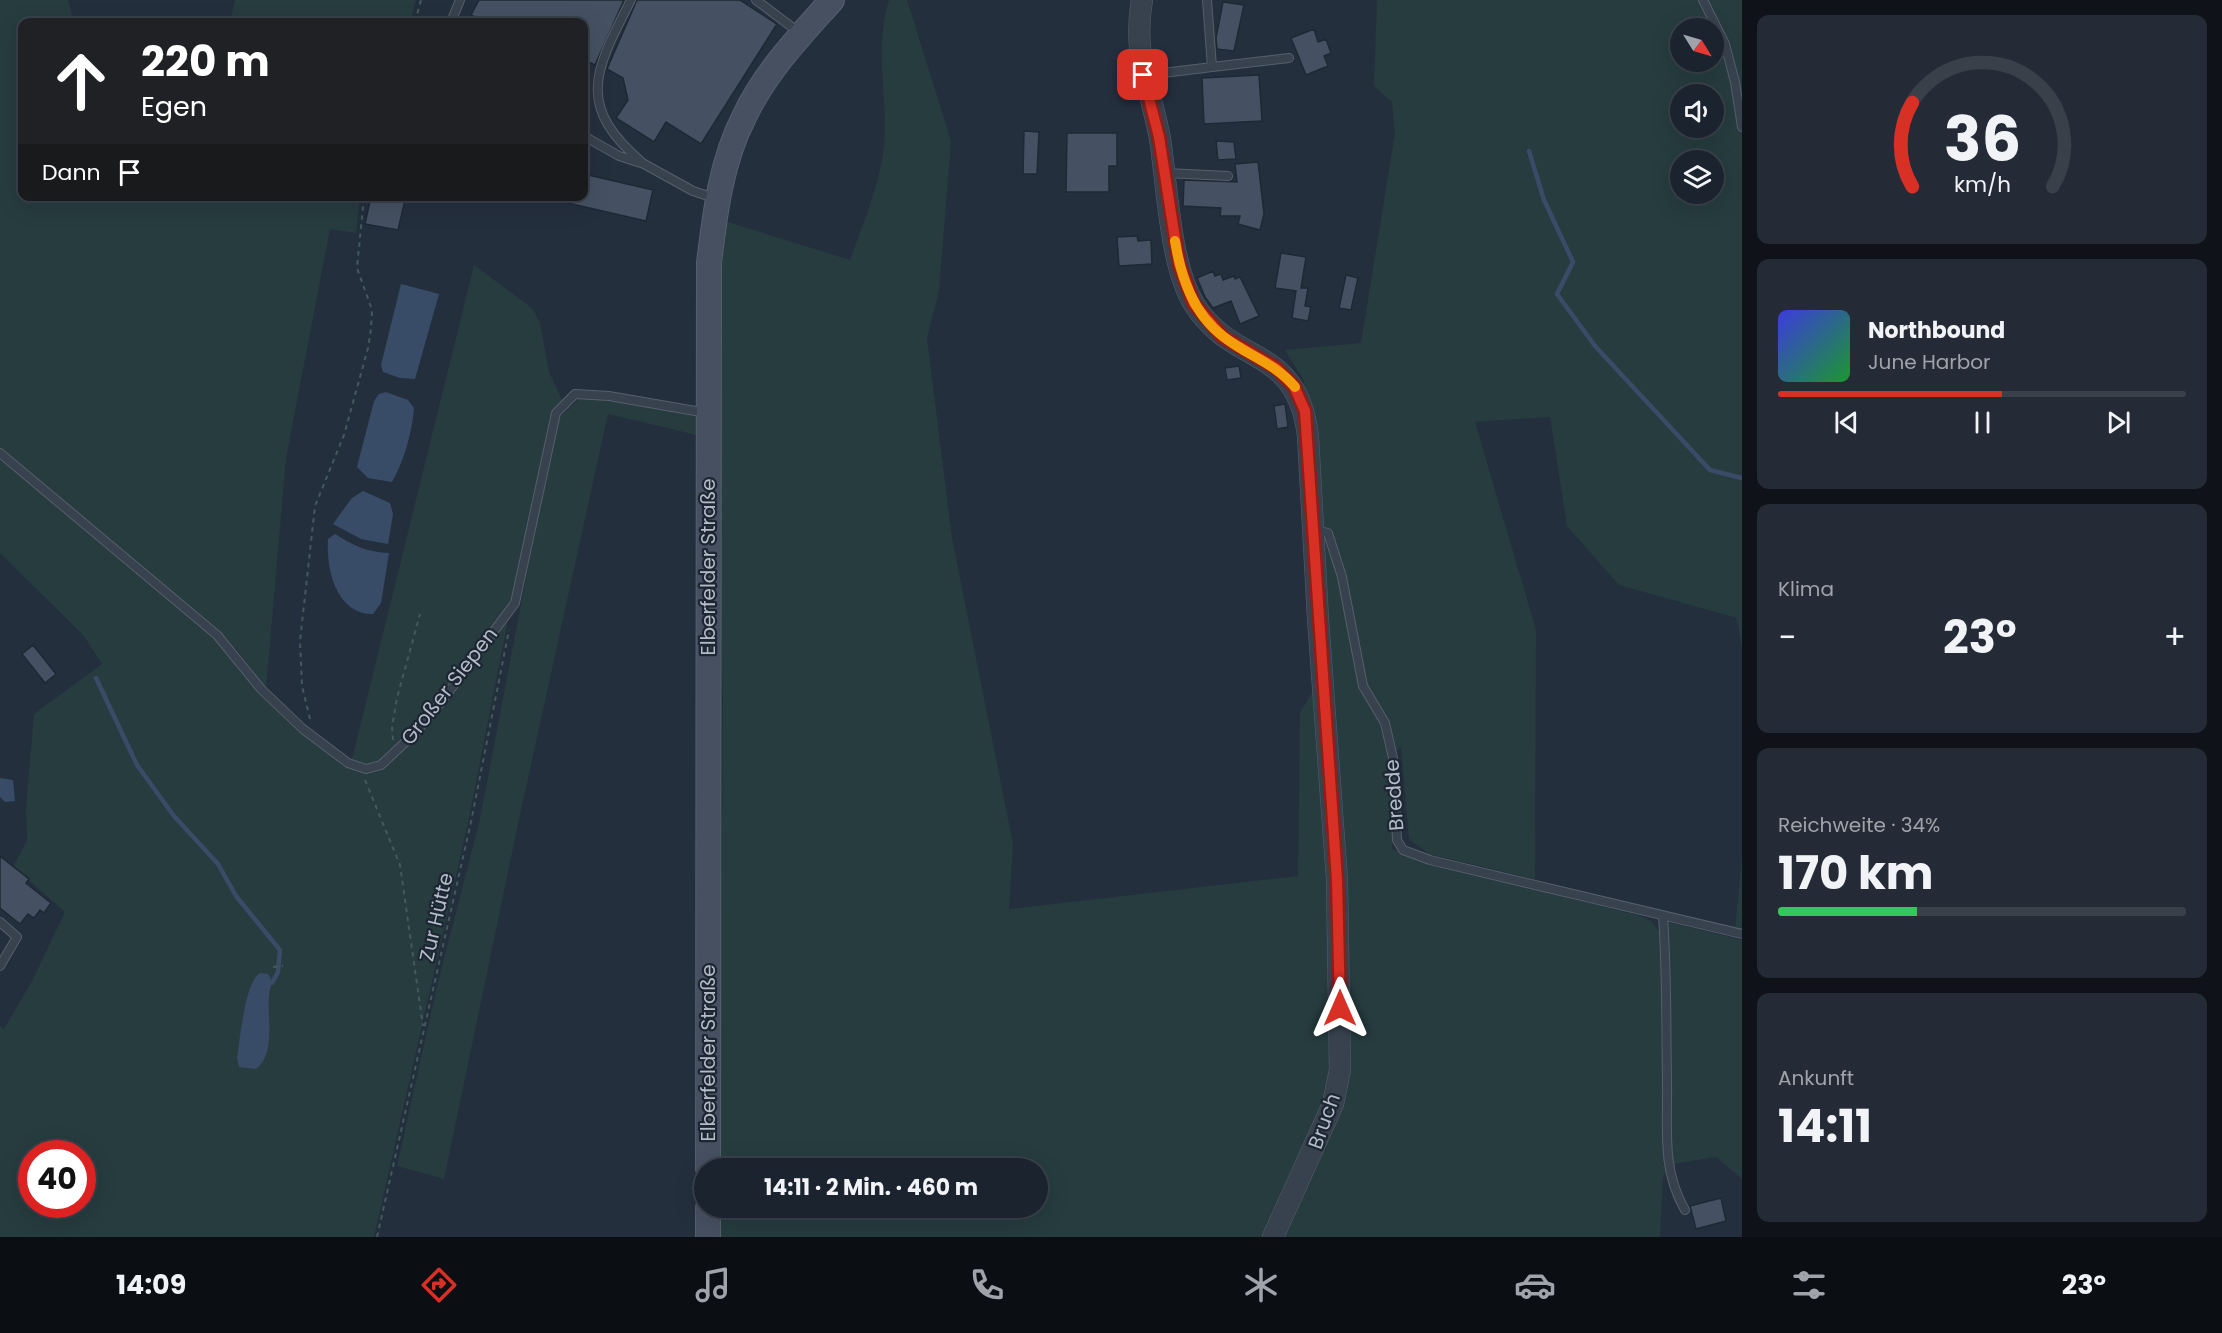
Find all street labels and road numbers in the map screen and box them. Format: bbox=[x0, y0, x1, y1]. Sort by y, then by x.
street label: Elberfelder Straße bbox=[694, 478, 722, 656]
street label: Großer Siepen bbox=[394, 621, 504, 751]
street label: Bredde bbox=[1378, 758, 1410, 832]
street label: Zur Hütte bbox=[412, 870, 460, 964]
street label: Elberfelder Straße bbox=[694, 964, 722, 1142]
street label: Bruch bbox=[1301, 1089, 1347, 1153]

